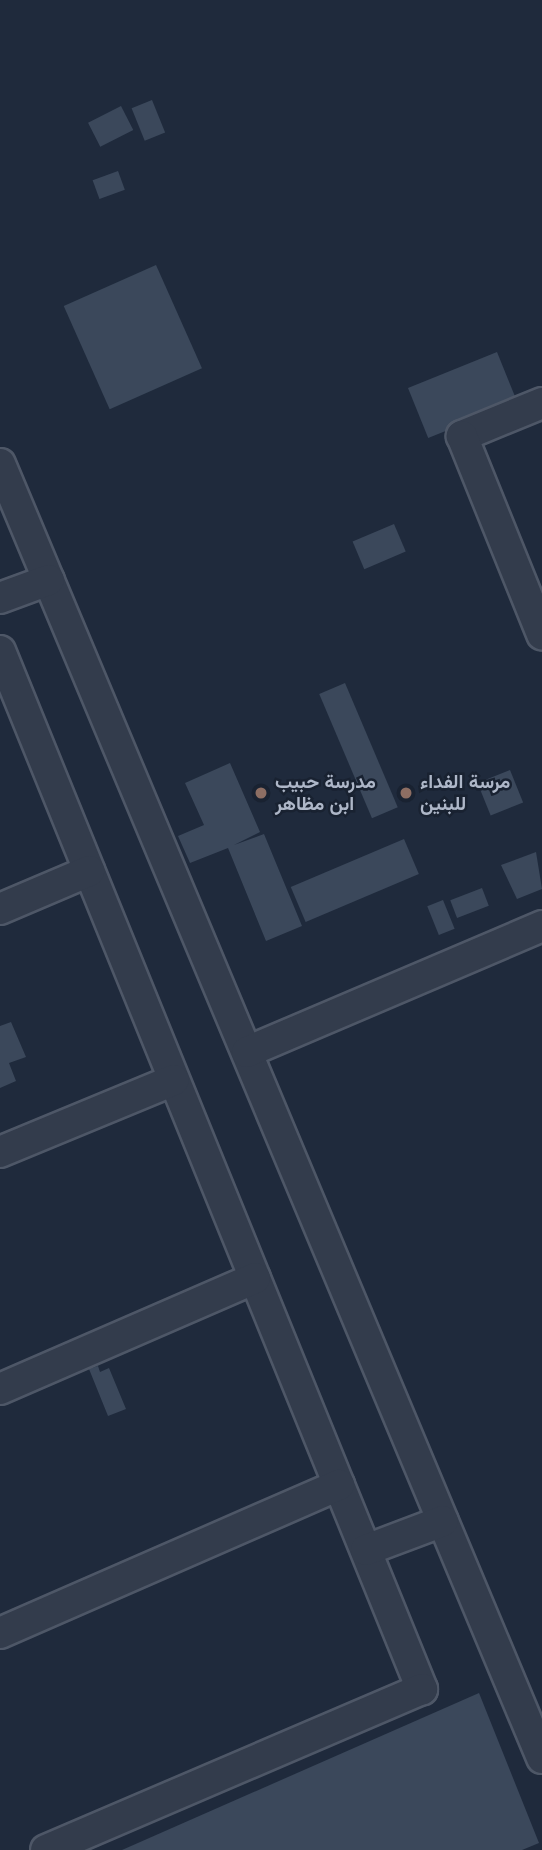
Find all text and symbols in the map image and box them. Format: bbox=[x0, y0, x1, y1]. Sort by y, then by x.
place label: مدرسة حبيب ابن مظاهر bbox=[275, 771, 376, 815]
place label: مرسة الفداء للبنين bbox=[420, 771, 510, 815]
marker: مدرسة حبيب ابن مظاهر bbox=[253, 785, 269, 801]
marker: مرسة الفداء للبنين bbox=[398, 785, 414, 801]

